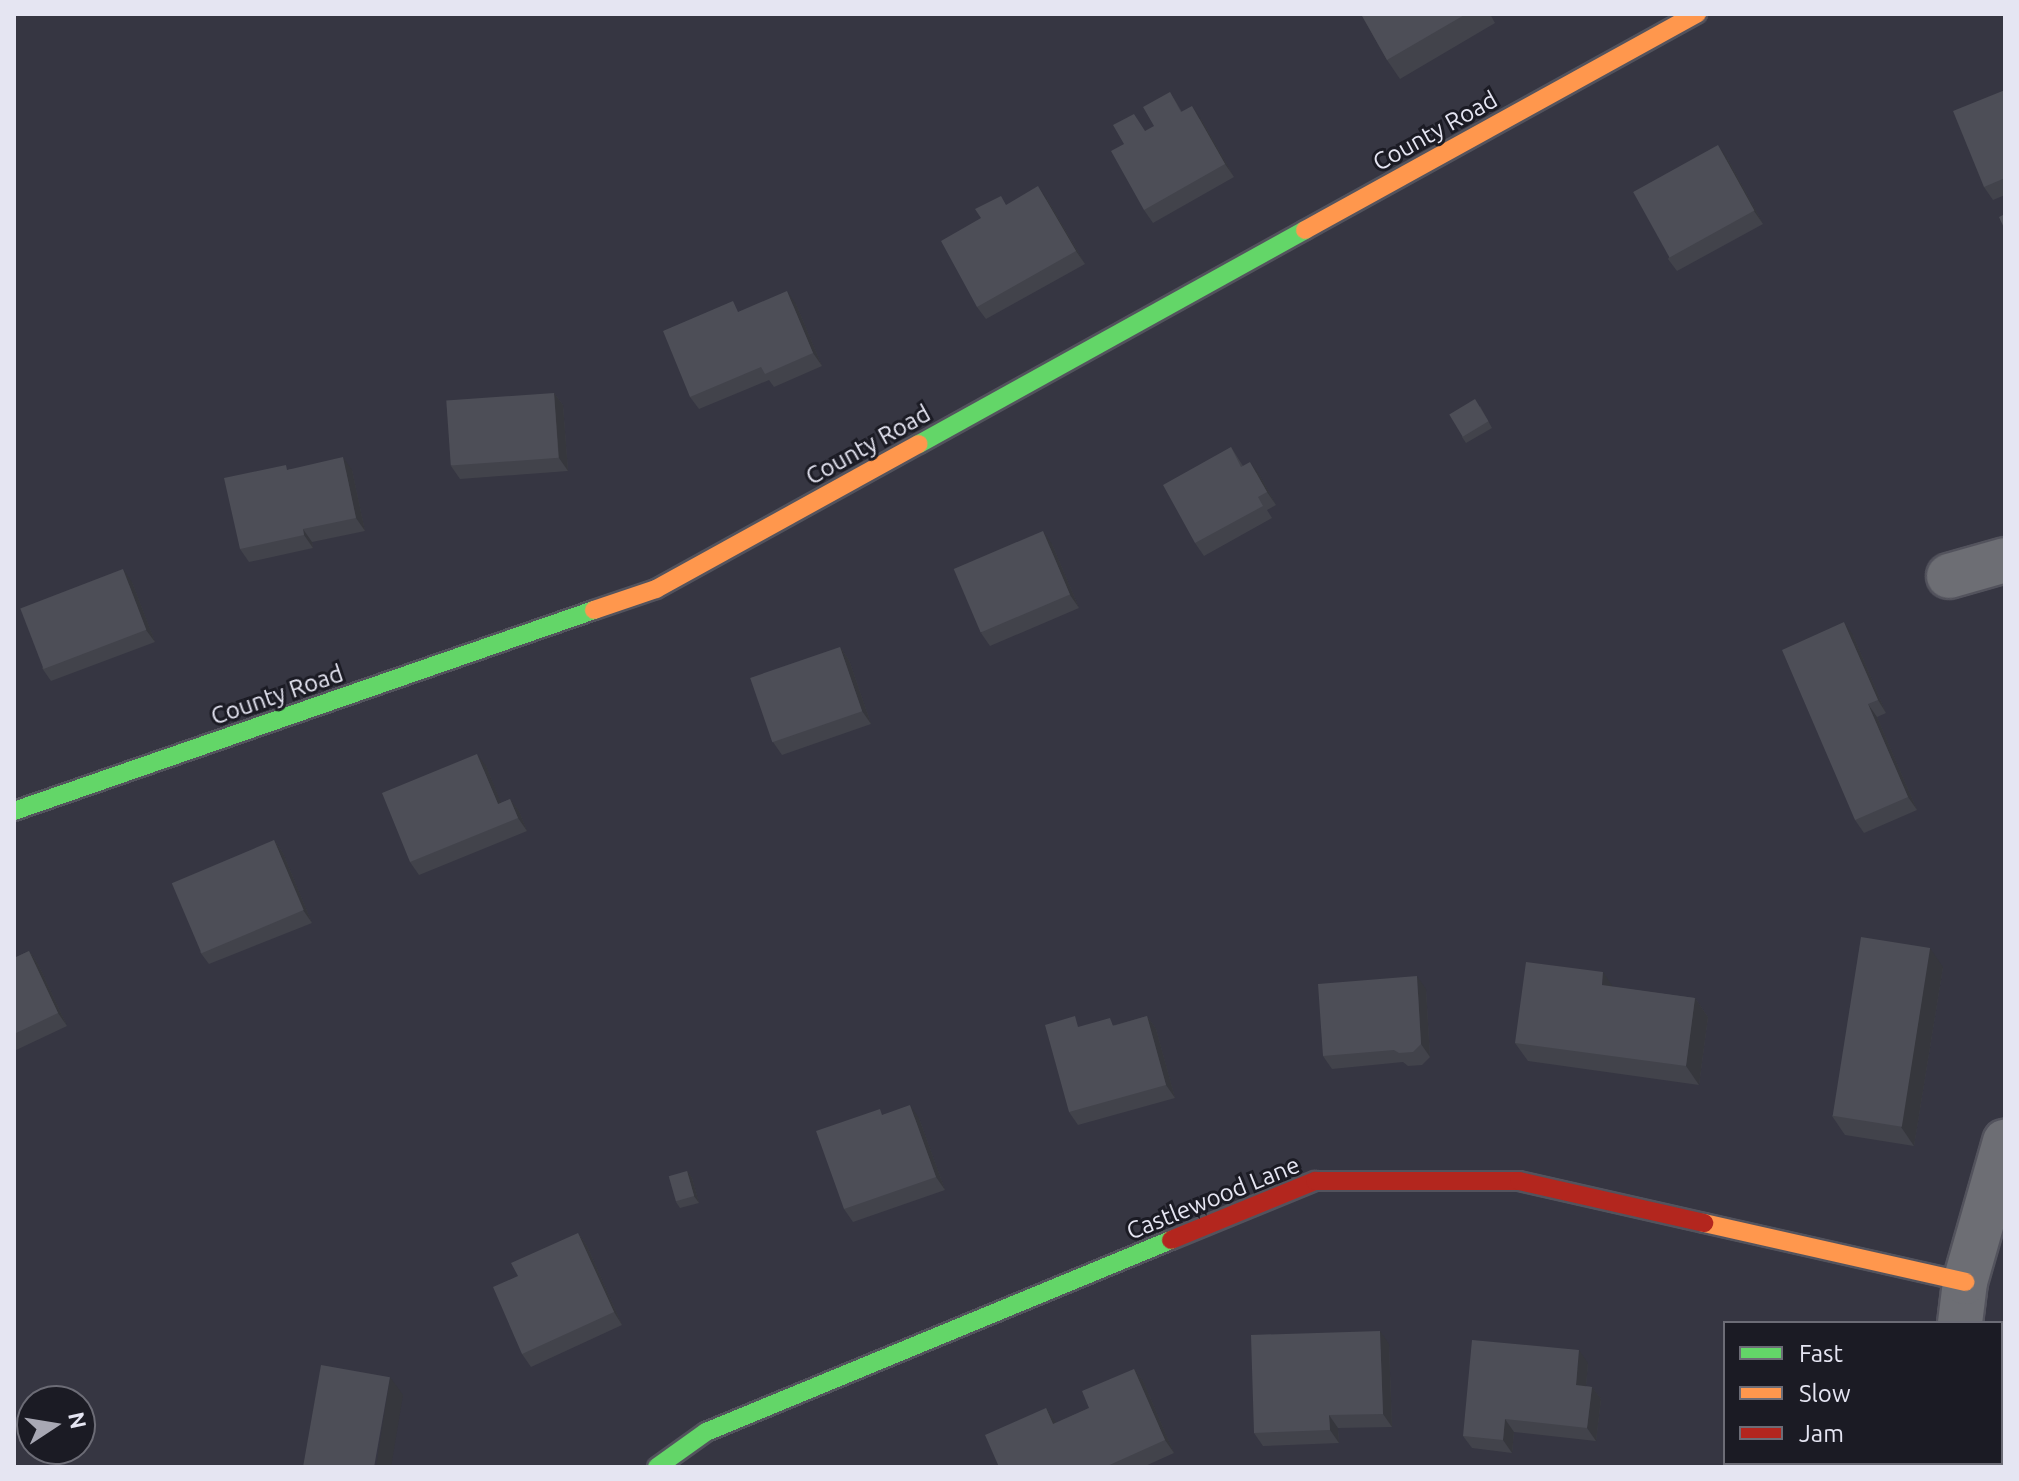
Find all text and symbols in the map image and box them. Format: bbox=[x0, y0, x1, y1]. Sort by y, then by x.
street label: County Road bbox=[1368, 85, 1502, 177]
street label: County Road bbox=[801, 399, 935, 491]
street label: County Road bbox=[207, 659, 347, 731]
street label: Castlewood Lane bbox=[1122, 1150, 1304, 1246]
legend bbox=[1723, 1321, 2003, 1465]
text: Fast bbox=[1799, 1340, 1843, 1367]
text: Slow bbox=[1799, 1380, 1851, 1407]
north arrow bbox=[16, 1385, 96, 1465]
text: N bbox=[64, 1410, 92, 1431]
text: Jam bbox=[1799, 1420, 1844, 1447]

